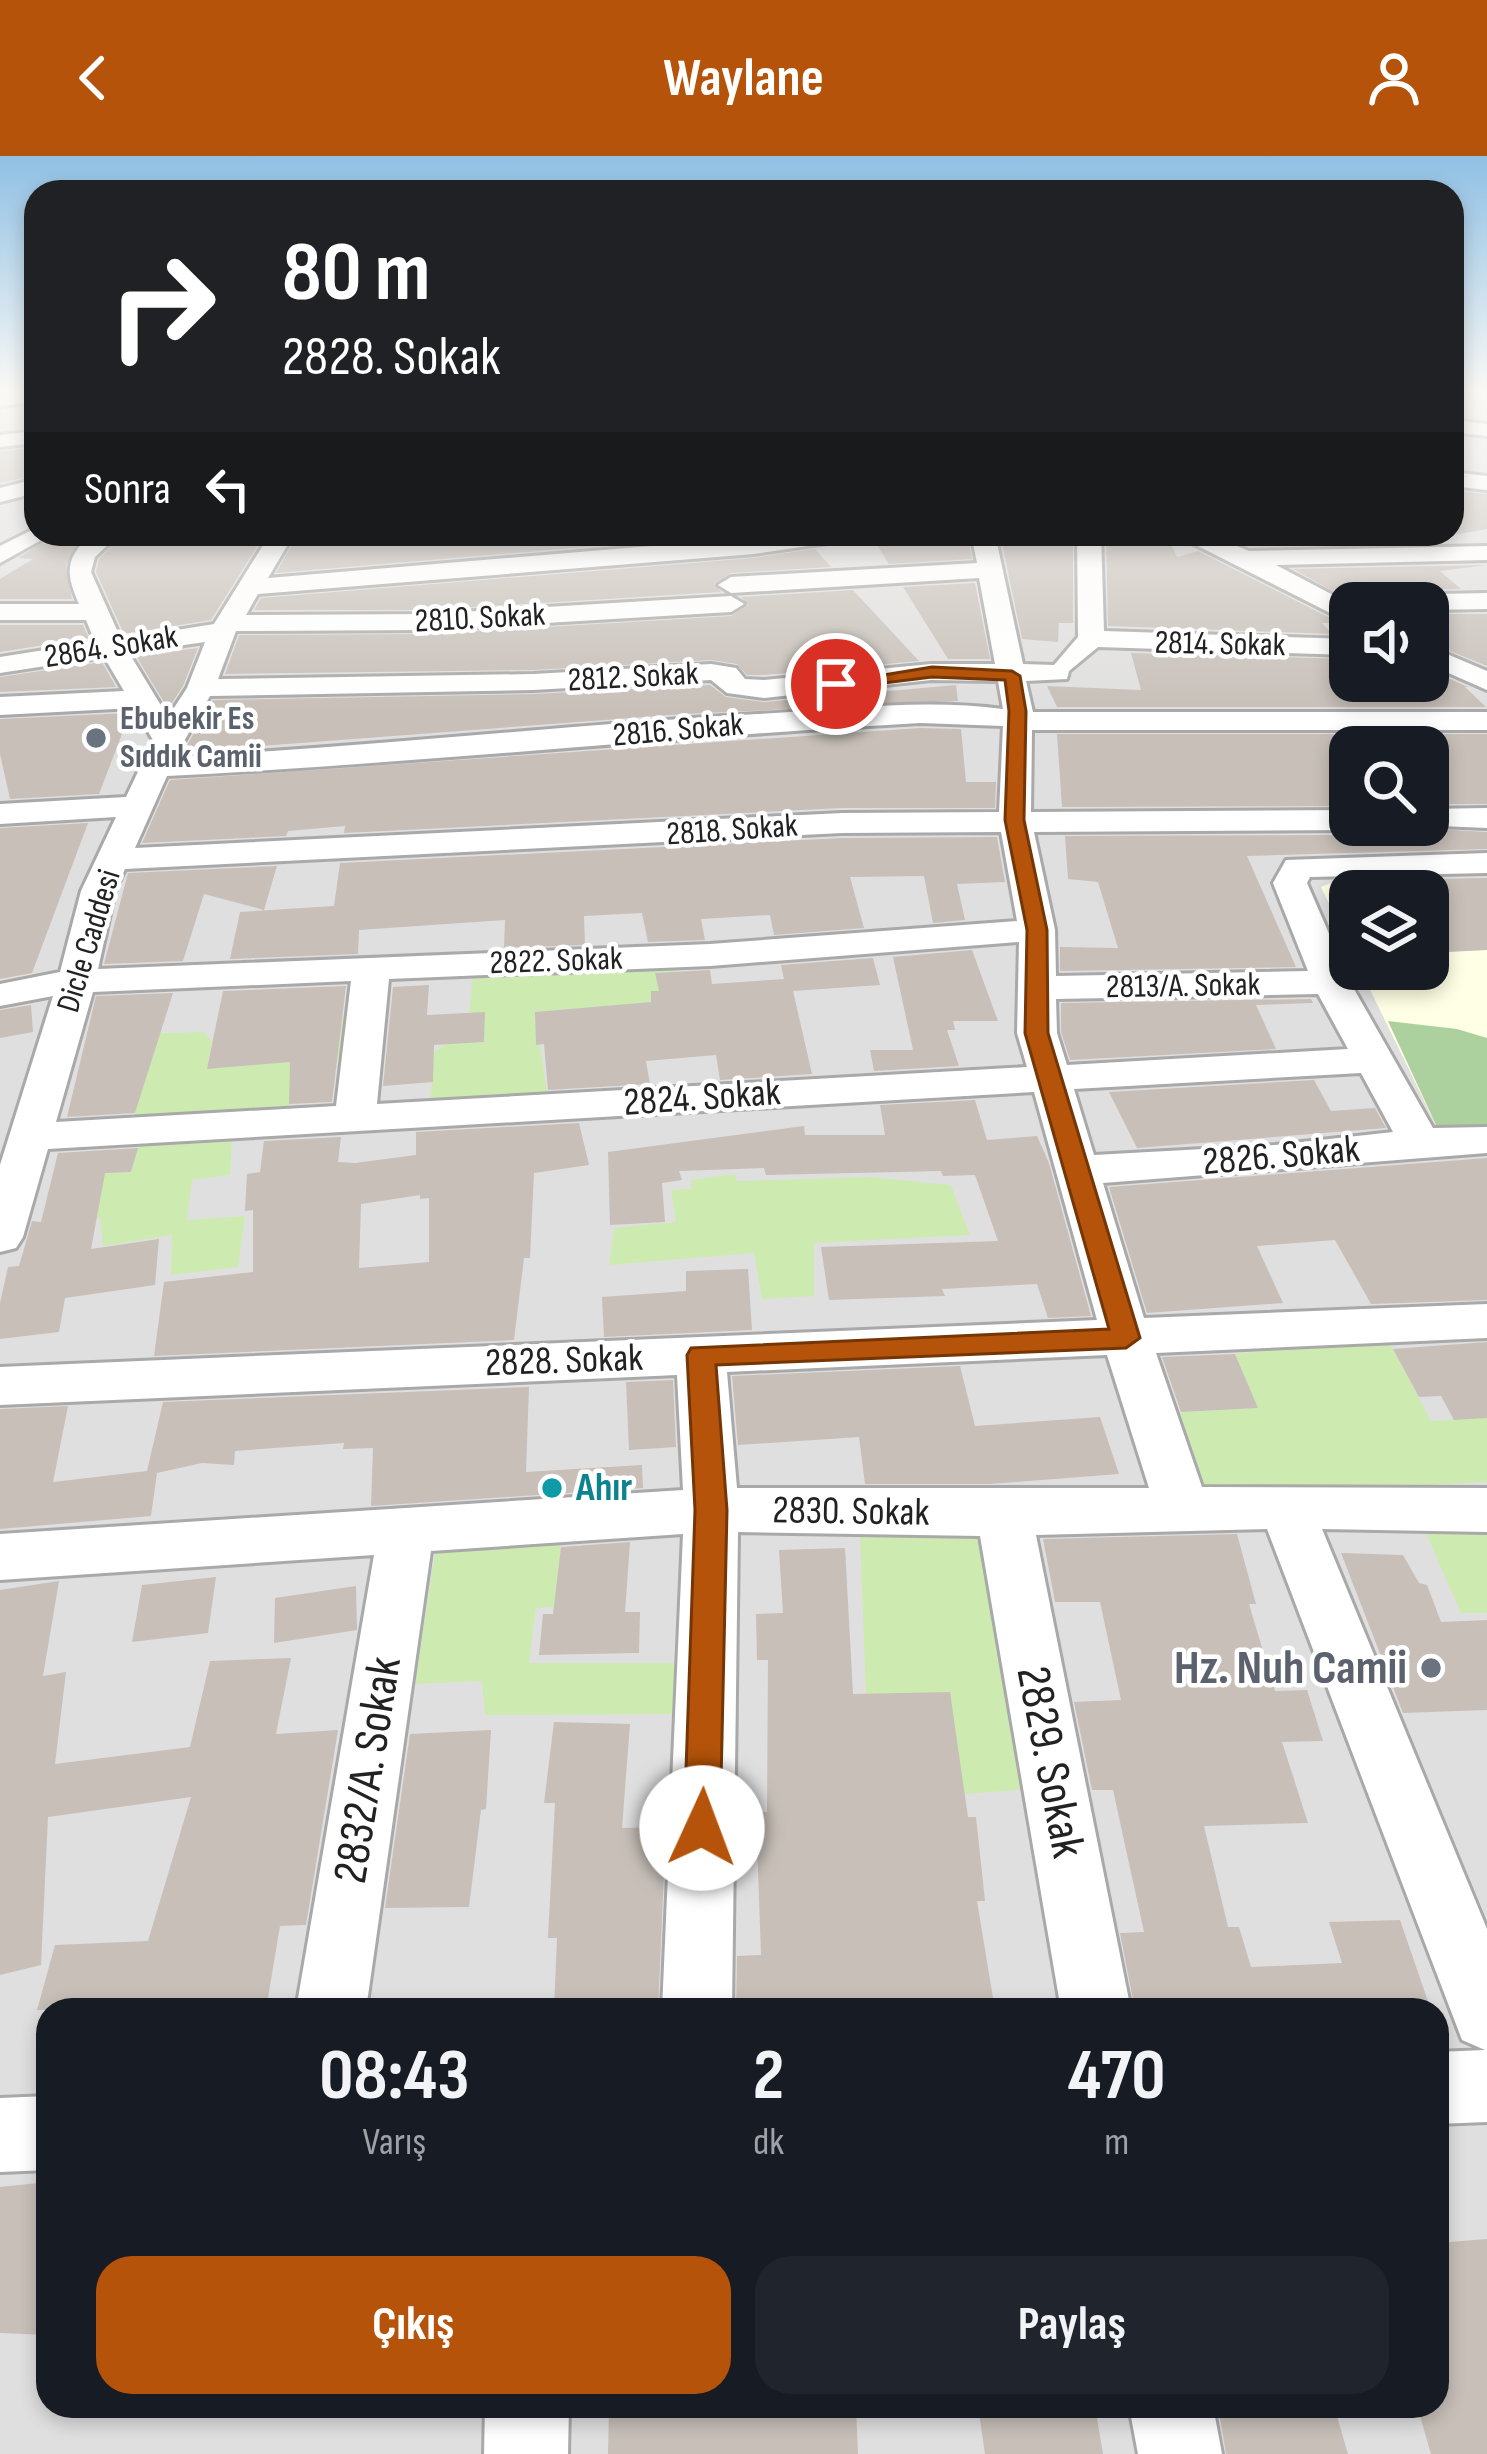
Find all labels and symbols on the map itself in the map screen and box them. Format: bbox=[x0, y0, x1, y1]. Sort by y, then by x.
street label: 2810. Sokak bbox=[414, 595, 547, 641]
street label: 2864. Sokak bbox=[42, 617, 181, 677]
street label: 2814. Sokak bbox=[1154, 623, 1286, 665]
pin bbox=[785, 633, 887, 735]
street label: 2812. Sokak bbox=[567, 654, 700, 700]
place label: Ebubekir Es Sıddık Camii bbox=[120, 699, 262, 777]
street label: 2816. Sokak bbox=[611, 704, 745, 756]
marker: Ebubekir Es Sıddık Camii bbox=[83, 725, 109, 751]
street label: 2818. Sokak bbox=[665, 805, 799, 855]
street label: Dicle Caddesi bbox=[48, 865, 130, 1017]
street label: 2822. Sokak bbox=[489, 939, 624, 983]
street label: 2813/A. Sokak bbox=[1106, 965, 1261, 1007]
street label: 2824. Sokak bbox=[622, 1069, 782, 1127]
street label: 2826. Sokak bbox=[1201, 1126, 1361, 1186]
street label: 2828. Sokak bbox=[484, 1335, 644, 1387]
place label: Ahır bbox=[575, 1465, 632, 1512]
marker: Ahır bbox=[539, 1475, 565, 1501]
street label: 2830. Sokak bbox=[772, 1487, 930, 1537]
place label: Hz. Nuh Camii bbox=[1174, 1640, 1407, 1697]
street label: 2832/A. Sokak bbox=[322, 1653, 414, 1887]
marker: Hz. Nuh Camii bbox=[1418, 1655, 1444, 1681]
street label: 2829. Sokak bbox=[1004, 1661, 1096, 1863]
position arrow bbox=[639, 1765, 765, 1891]

